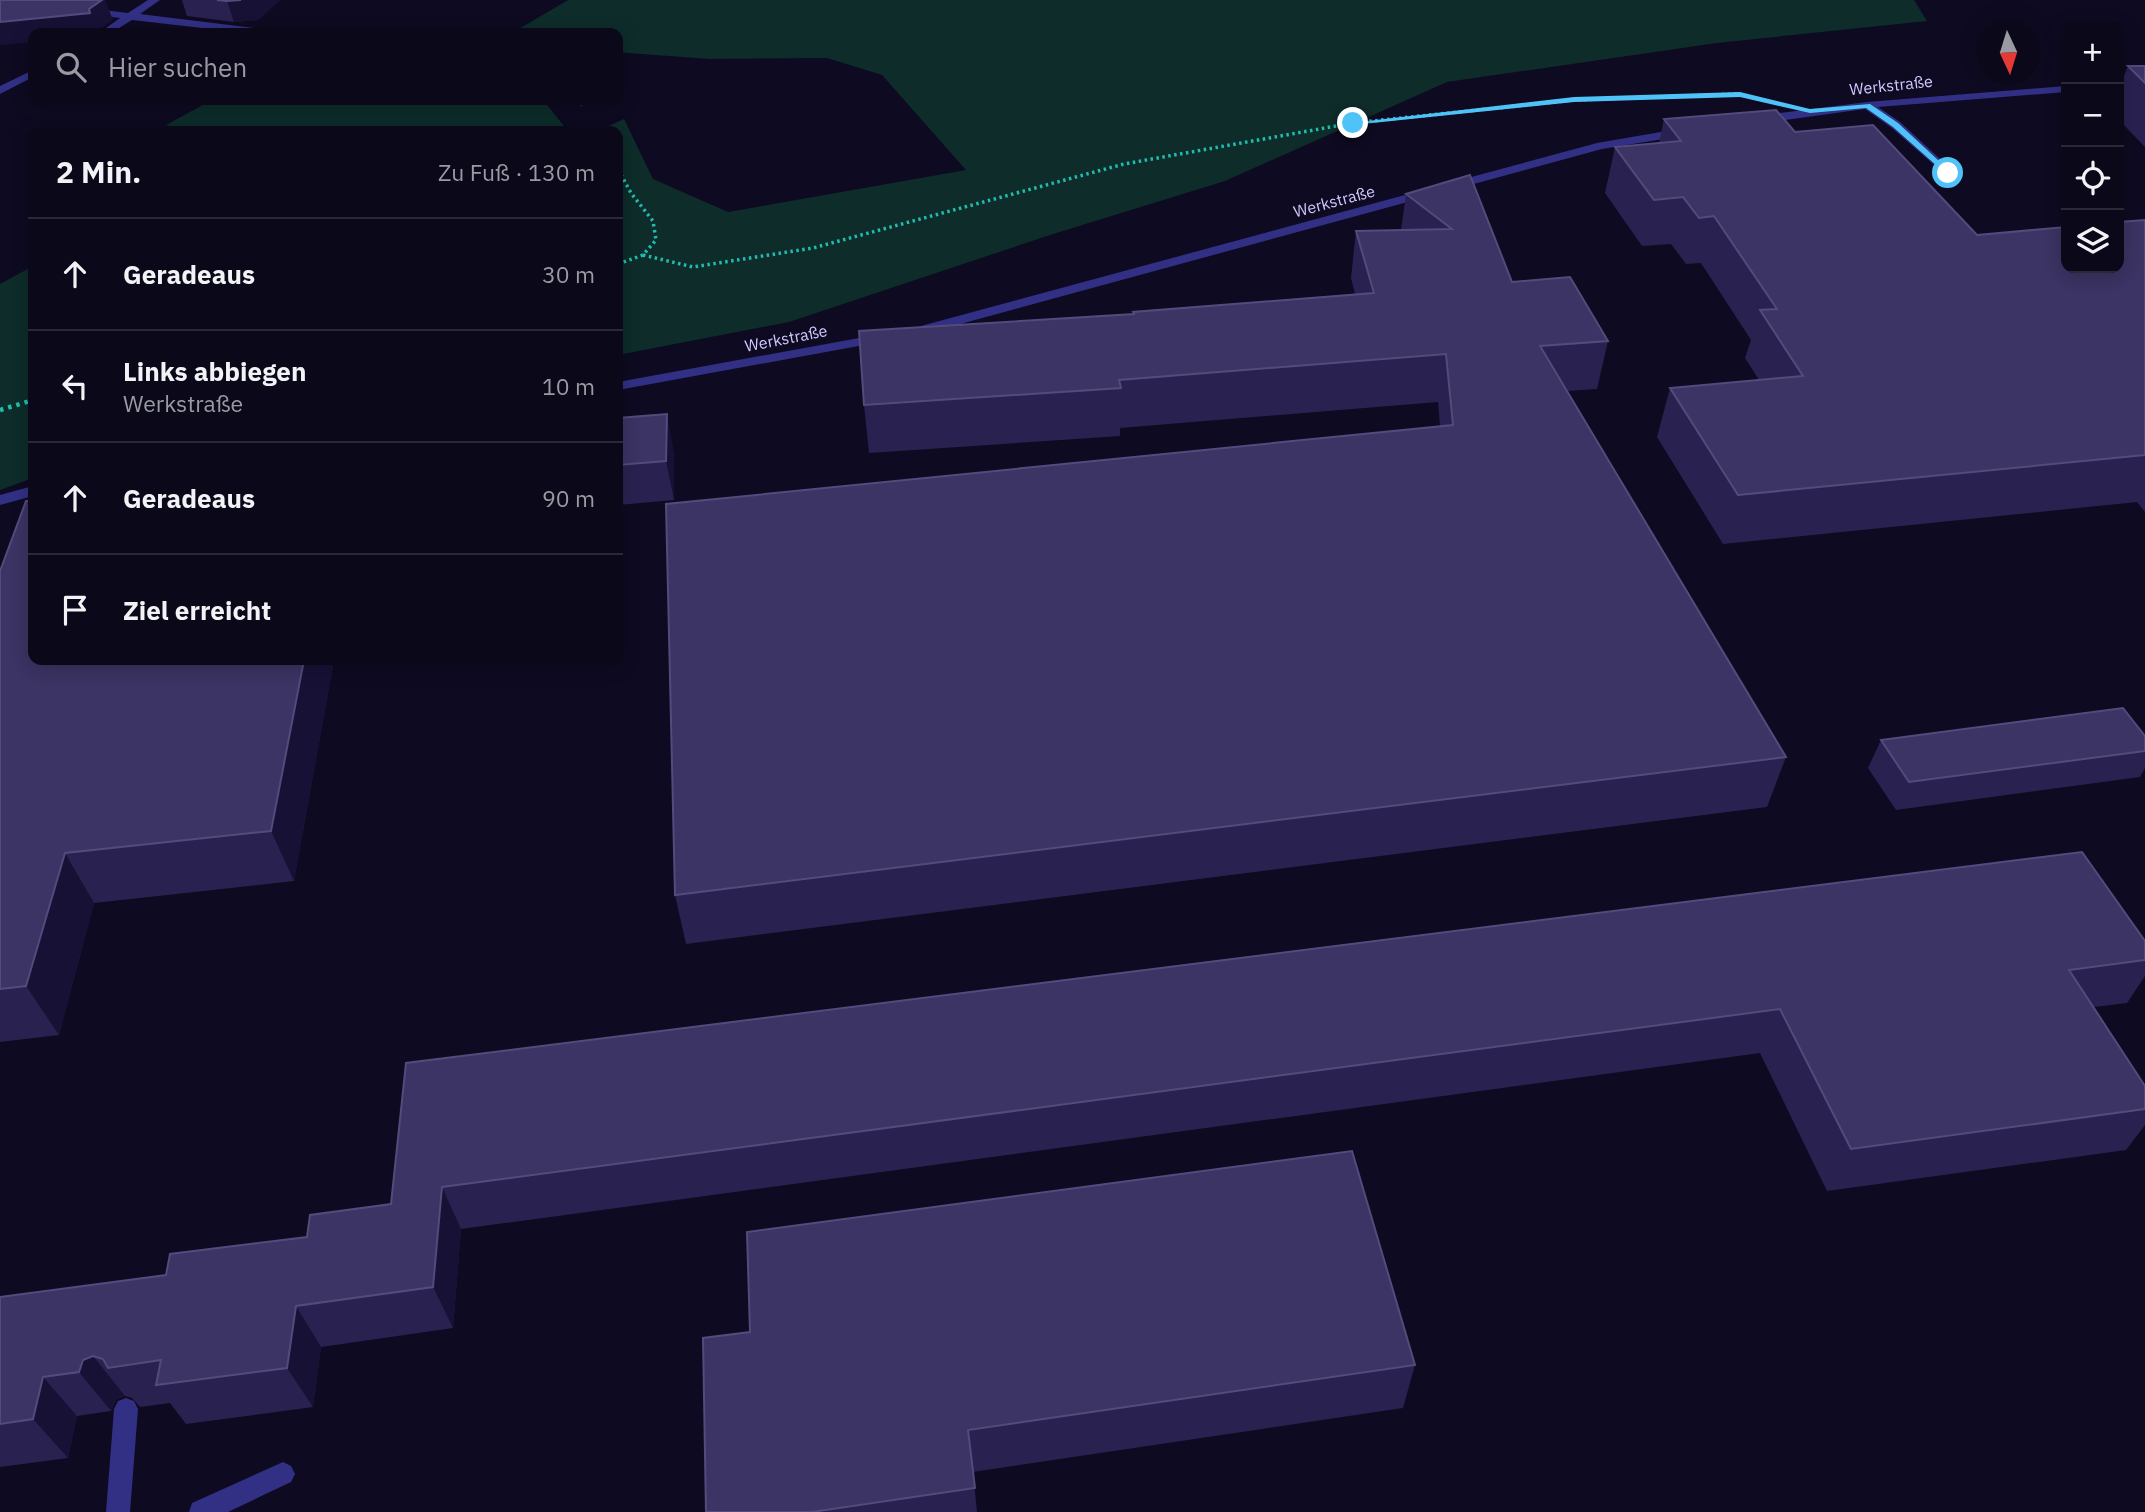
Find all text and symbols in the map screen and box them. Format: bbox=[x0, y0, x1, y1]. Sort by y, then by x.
north arrow bbox=[1977, 21, 2040, 84]
map controls bbox=[2061, 21, 2124, 273]
button: + bbox=[2061, 21, 2124, 84]
search box bbox=[28, 28, 623, 105]
icon: search bbox=[52, 48, 90, 86]
text: Hier suchen bbox=[108, 50, 247, 84]
street label: Werkstraße bbox=[1848, 71, 1934, 99]
button: − bbox=[2061, 84, 2124, 147]
route end bbox=[1337, 107, 1368, 138]
button: locate bbox=[2061, 147, 2124, 210]
text: 2 Min. bbox=[56, 152, 141, 191]
text: Zu Fuß · 130 m bbox=[438, 157, 595, 187]
route start bbox=[1932, 157, 1963, 188]
street label: Werkstraße bbox=[1291, 180, 1377, 221]
button: layers bbox=[2061, 210, 2124, 273]
icon: ahead bbox=[56, 255, 94, 293]
text: Geradeaus bbox=[123, 257, 255, 291]
text: 30 m bbox=[542, 259, 595, 289]
street label: Werkstraße bbox=[743, 320, 829, 356]
text: Links abbiegen bbox=[123, 354, 306, 388]
icon: left bbox=[56, 367, 94, 405]
text: 10 m bbox=[542, 371, 595, 401]
text: Werkstraße bbox=[123, 388, 243, 418]
icon: ahead bbox=[56, 479, 94, 517]
text: Geradeaus bbox=[123, 481, 255, 515]
text: 90 m bbox=[542, 483, 595, 513]
icon: arrive bbox=[56, 591, 94, 629]
text: Ziel erreicht bbox=[123, 593, 271, 627]

